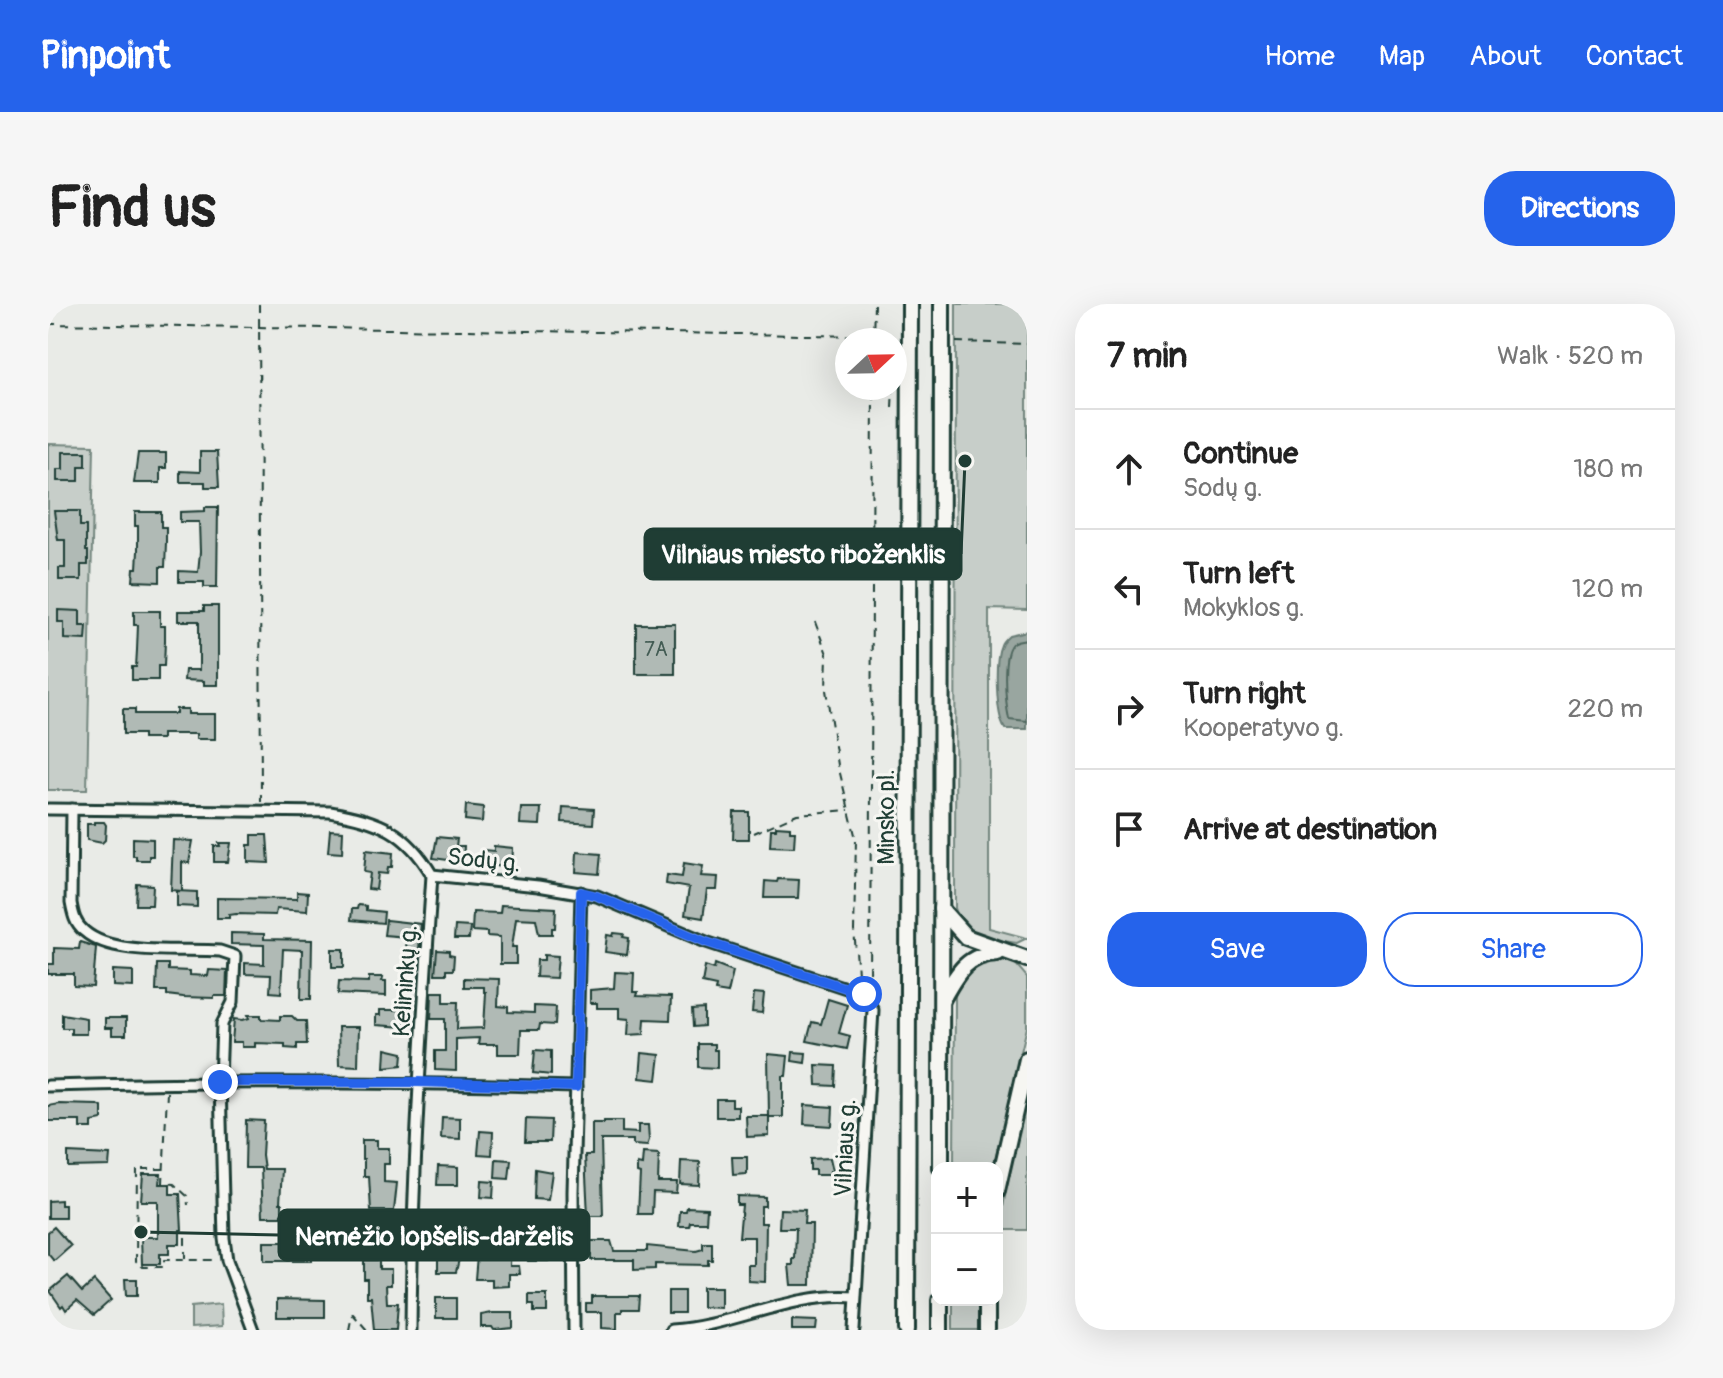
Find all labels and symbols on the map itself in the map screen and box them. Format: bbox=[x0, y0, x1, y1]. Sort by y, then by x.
north arrow bbox=[835, 328, 907, 400]
callout: Vilniaus miesto riboženklis bbox=[645, 529, 961, 579]
text: Vilniaus miesto riboženklis bbox=[661, 539, 946, 571]
house number: 7A bbox=[644, 637, 668, 662]
street label: Minsko pl. bbox=[872, 769, 901, 865]
street label: Sodų g. bbox=[446, 842, 522, 879]
street label: Kelininkų g. bbox=[387, 924, 424, 1038]
route start bbox=[846, 976, 882, 1012]
route end bbox=[202, 1064, 238, 1100]
street label: Vilniaus g. bbox=[828, 1098, 863, 1198]
callout: Nemėžio lopšelis-darželis bbox=[279, 1210, 589, 1260]
text: Nemėžio lopšelis-darželis bbox=[295, 1221, 574, 1253]

